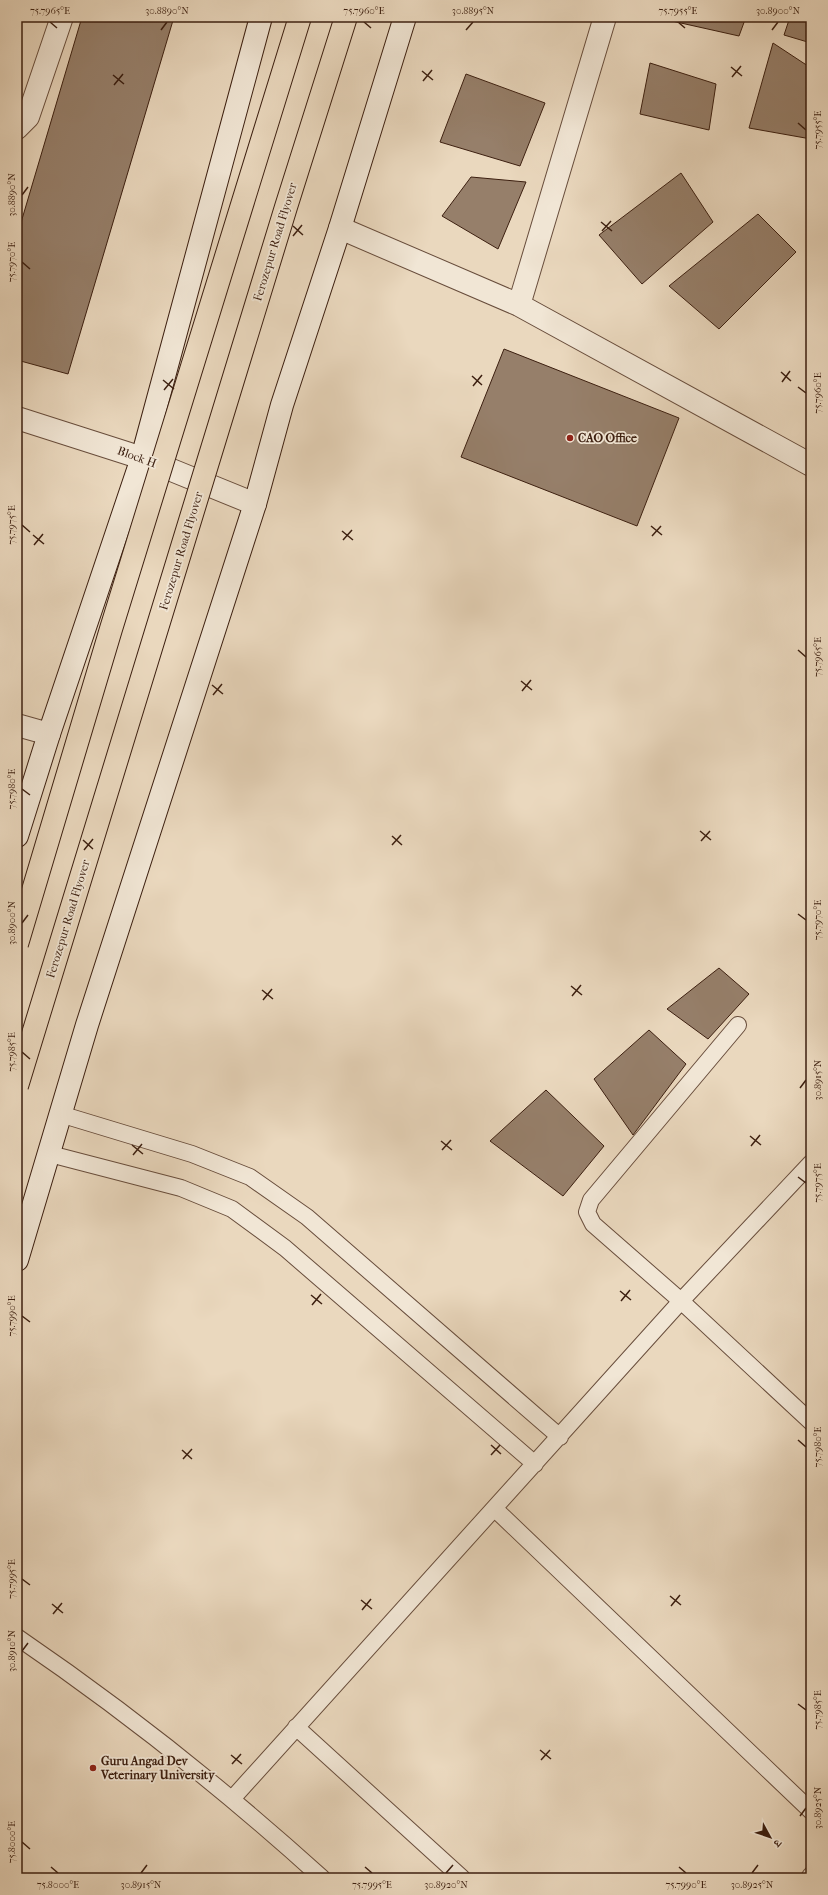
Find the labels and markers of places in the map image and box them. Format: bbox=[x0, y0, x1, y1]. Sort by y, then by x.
place label: CAO Office bbox=[578, 431, 637, 445]
marker: CAO Office bbox=[565, 433, 575, 443]
place label: Guru Angad Dev Veterinary University bbox=[100, 1754, 215, 1783]
marker: Guru Angad Dev Veterinary University bbox=[88, 1763, 98, 1773]

